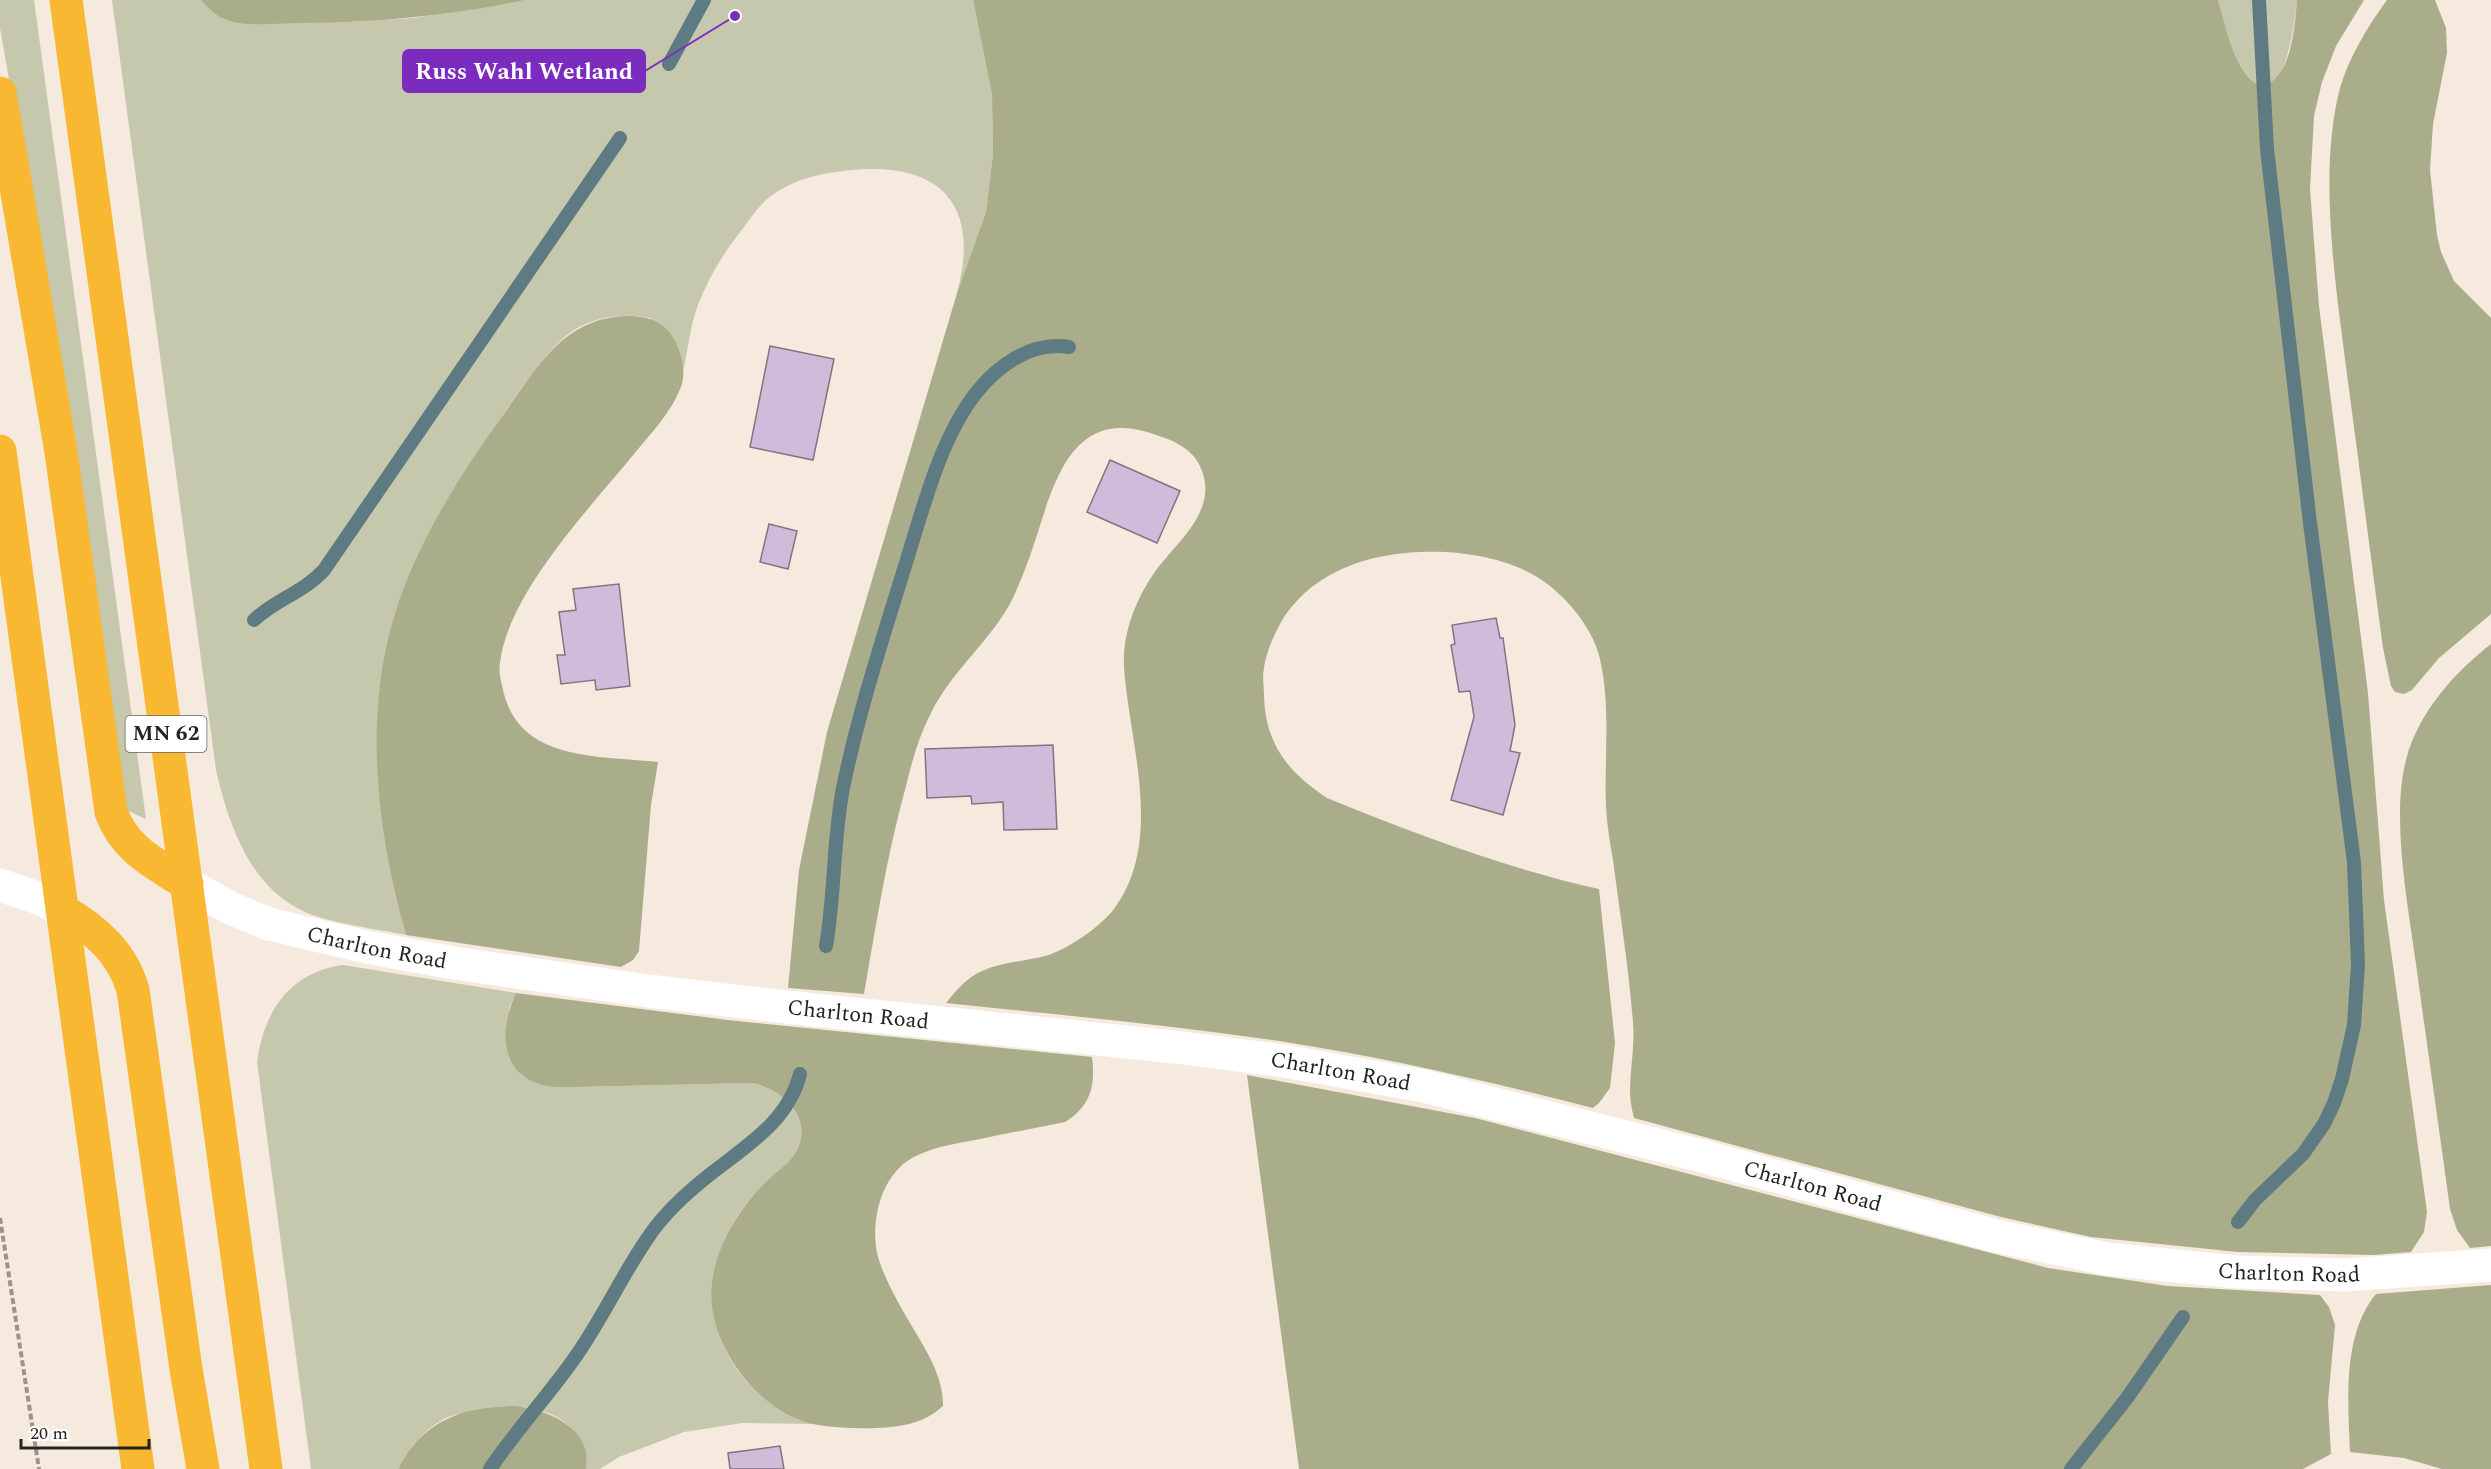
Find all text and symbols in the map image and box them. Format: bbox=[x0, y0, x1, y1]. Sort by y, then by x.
callout: Russ Wahl Wetland bbox=[403, 50, 645, 92]
text: Russ Wahl Wetland bbox=[415, 54, 633, 90]
road number: MN 62 bbox=[126, 716, 207, 752]
street label: Charlton Road bbox=[304, 917, 450, 978]
street label: Charlton Road bbox=[786, 991, 931, 1038]
street label: Charlton Road bbox=[1268, 1043, 1414, 1100]
street label: Charlton Road bbox=[1740, 1152, 1886, 1221]
street label: Charlton Road bbox=[2216, 1254, 2361, 1292]
scale bar bbox=[21, 1412, 148, 1450]
text: 20 m bbox=[30, 1420, 68, 1447]

